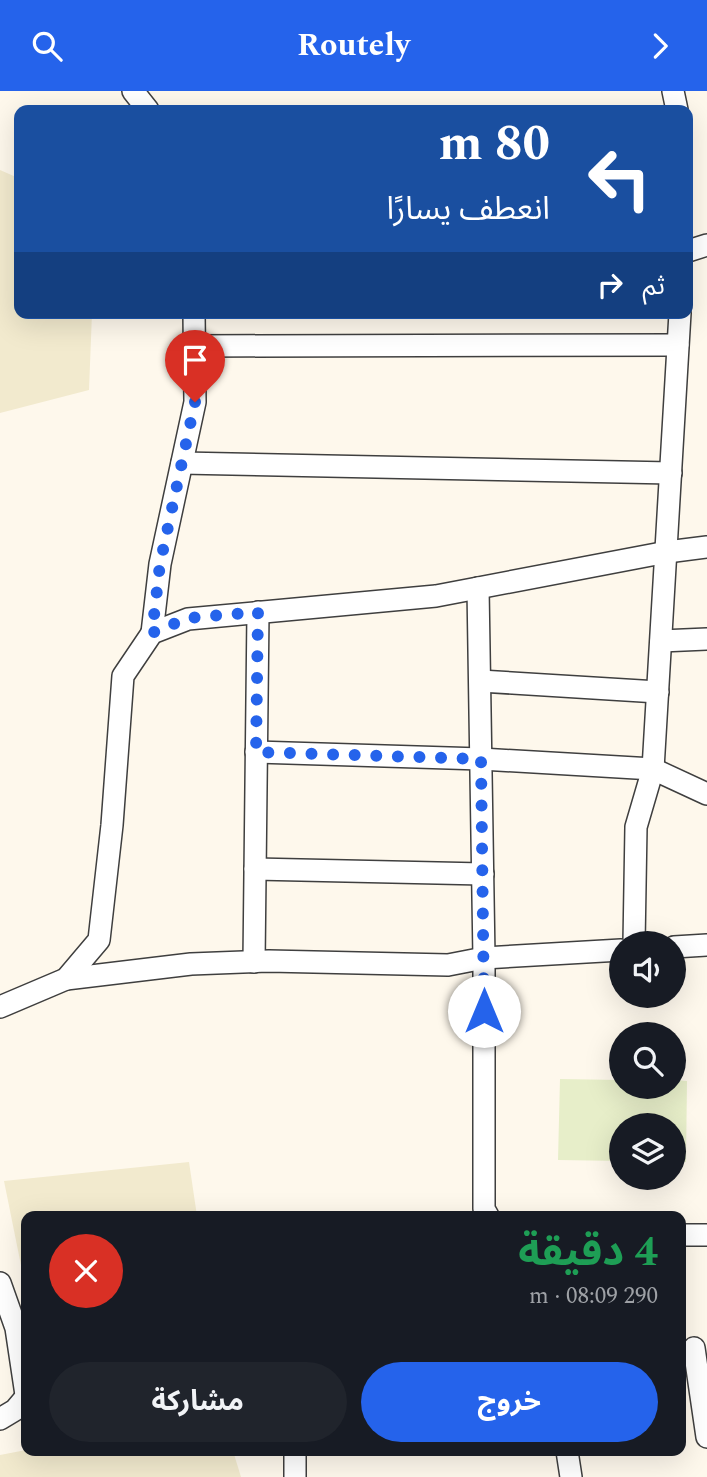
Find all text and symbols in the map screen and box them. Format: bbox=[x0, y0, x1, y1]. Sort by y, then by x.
text: Routely bbox=[297, 21, 410, 70]
icon: search bbox=[28, 27, 66, 65]
icon: forward bbox=[641, 27, 679, 65]
text: 80 m bbox=[439, 107, 550, 182]
icon: left bbox=[574, 133, 665, 224]
text: انعطف يسارًا bbox=[387, 185, 550, 234]
icon: right bbox=[591, 266, 629, 304]
text: ثم bbox=[643, 266, 665, 306]
pin bbox=[165, 330, 225, 402]
icon: arrive bbox=[176, 341, 214, 379]
map controls bbox=[609, 931, 686, 1190]
button: sound bbox=[609, 931, 686, 1008]
position arrow bbox=[447, 974, 521, 1048]
button: search bbox=[609, 1022, 686, 1099]
button: layers bbox=[609, 1113, 686, 1190]
text: 4 دقيقة bbox=[518, 1221, 658, 1284]
button: close bbox=[49, 1234, 123, 1308]
text: 290 m · 08:09 bbox=[529, 1279, 658, 1314]
button: مشاركة bbox=[49, 1362, 347, 1442]
button: خروج bbox=[361, 1362, 658, 1442]

